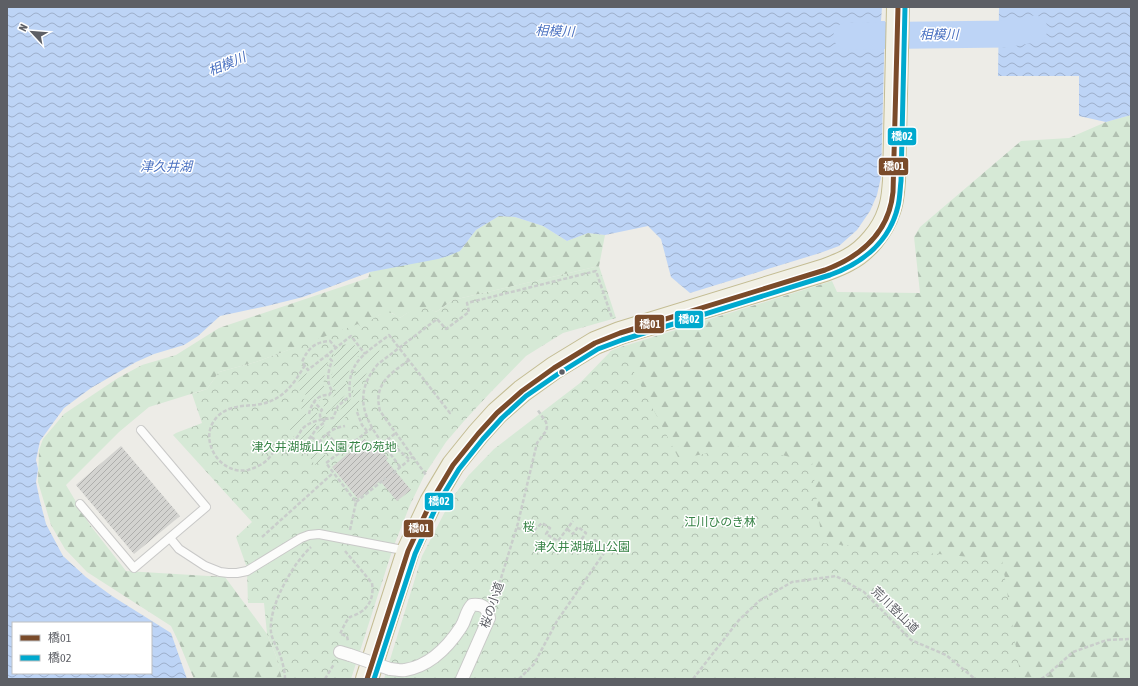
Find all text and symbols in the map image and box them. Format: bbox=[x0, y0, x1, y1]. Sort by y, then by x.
north arrow bbox=[12, 12, 52, 52]
text: N bbox=[16, 22, 30, 33]
water label: 相模川 bbox=[535, 23, 577, 39]
water label: 相模川 bbox=[919, 27, 960, 42]
water label: 相模川 bbox=[206, 49, 250, 79]
line badge: 橋02 bbox=[887, 127, 917, 146]
text: 橋02 bbox=[891, 130, 913, 142]
line badge: 橋01 bbox=[878, 157, 909, 176]
water label: 津久井湖 bbox=[140, 159, 194, 174]
text: 橋01 bbox=[883, 160, 905, 172]
line badge: 橋02 bbox=[674, 310, 704, 329]
text: 橋02 bbox=[678, 313, 700, 325]
line badge: 橋01 bbox=[634, 314, 665, 334]
text: 橋01 bbox=[639, 318, 661, 330]
unlabelled marker bbox=[557, 367, 567, 377]
park label: 津久井湖城山公園 花の苑地 bbox=[251, 440, 397, 454]
line badge: 橋02 bbox=[424, 492, 454, 511]
text: 橋02 bbox=[428, 495, 450, 507]
park label: 江川ひのき林 bbox=[684, 515, 756, 529]
line badge: 橋01 bbox=[403, 519, 434, 538]
park label: 桜 bbox=[523, 520, 535, 534]
text: 橋01 bbox=[408, 522, 430, 534]
park label: 津久井湖城山公園 bbox=[534, 540, 630, 554]
street label: 桜の小道 bbox=[478, 580, 506, 630]
street label: 荒川登山道 bbox=[869, 584, 921, 636]
legend bbox=[12, 622, 152, 674]
text: 橋01 bbox=[48, 631, 72, 645]
text: 橋02 bbox=[48, 651, 71, 665]

